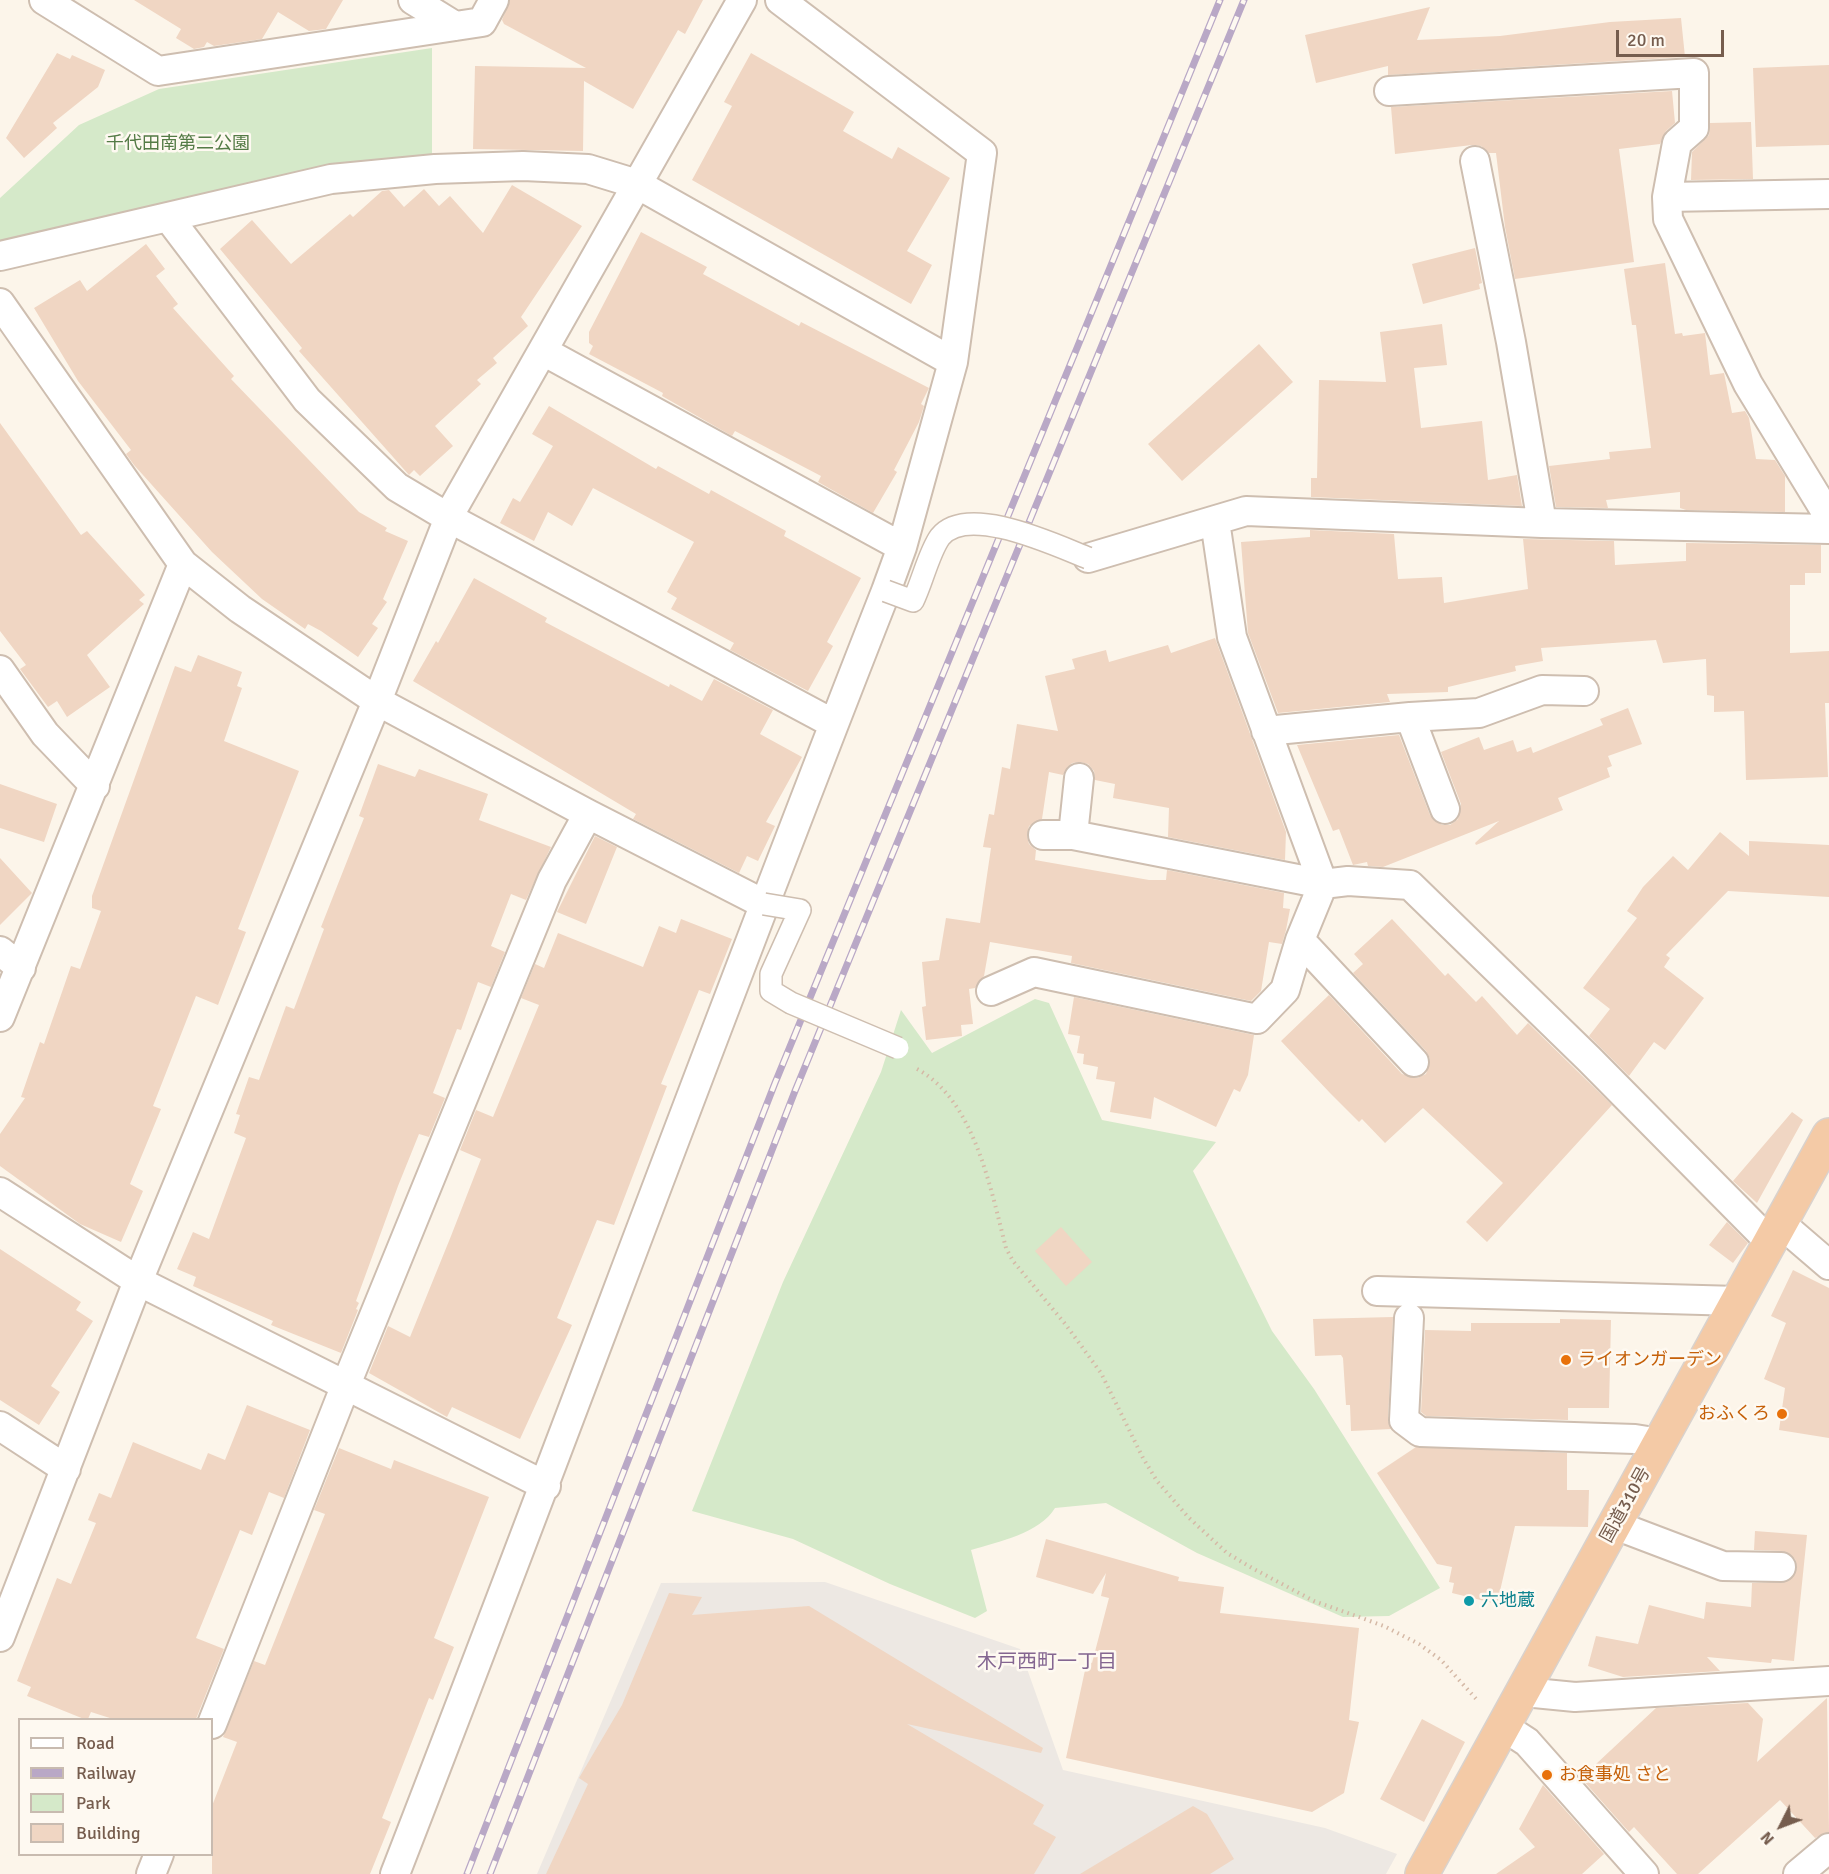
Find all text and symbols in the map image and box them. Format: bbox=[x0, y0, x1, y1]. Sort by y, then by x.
scale bar bbox=[1619, 18, 1727, 56]
text: 20 m bbox=[1627, 29, 1665, 51]
park label: 千代田南第二公園 bbox=[106, 133, 250, 155]
place label: ライオンガーデン bbox=[1578, 1349, 1722, 1371]
marker: ライオンガーデン bbox=[1559, 1353, 1573, 1367]
place label: おふくろ bbox=[1698, 1403, 1770, 1425]
marker: おふくろ bbox=[1775, 1407, 1789, 1421]
street label: 国道310号 bbox=[1596, 1463, 1656, 1547]
place label: 六地蔵 bbox=[1481, 1590, 1535, 1612]
marker: 六地蔵 bbox=[1462, 1594, 1476, 1608]
district label: 木戸西町一丁目 bbox=[977, 1651, 1117, 1675]
legend bbox=[18, 1718, 213, 1856]
text: Road bbox=[76, 1732, 115, 1754]
text: Railway bbox=[76, 1762, 136, 1784]
place label: お食事処 さと bbox=[1559, 1764, 1671, 1786]
marker: お食事処 さと bbox=[1540, 1768, 1554, 1782]
text: Park bbox=[76, 1792, 111, 1814]
north arrow bbox=[1751, 1796, 1811, 1856]
text: Building bbox=[76, 1822, 140, 1844]
text: N bbox=[1756, 1827, 1779, 1849]

